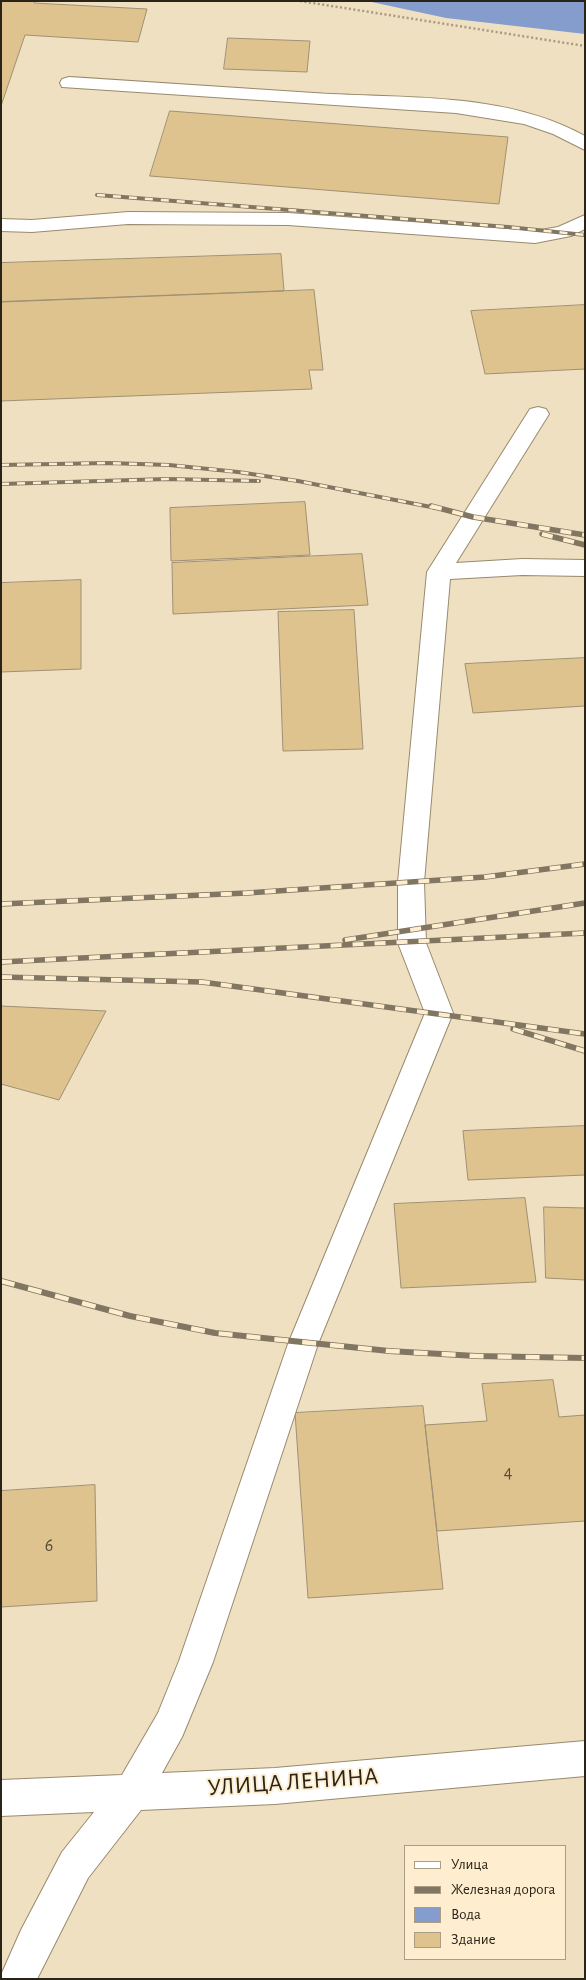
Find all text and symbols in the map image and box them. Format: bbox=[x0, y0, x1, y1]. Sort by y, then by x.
house number: 4 bbox=[504, 1462, 512, 1484]
house number: 6 bbox=[45, 1535, 53, 1557]
street label: УЛИЦА ЛЕНИНА bbox=[207, 1762, 379, 1802]
legend bbox=[404, 1845, 566, 1960]
text: Улица bbox=[451, 1857, 488, 1872]
text: Железная дорога bbox=[451, 1882, 555, 1897]
text: Вода bbox=[451, 1907, 481, 1922]
text: Здание bbox=[451, 1932, 496, 1947]

